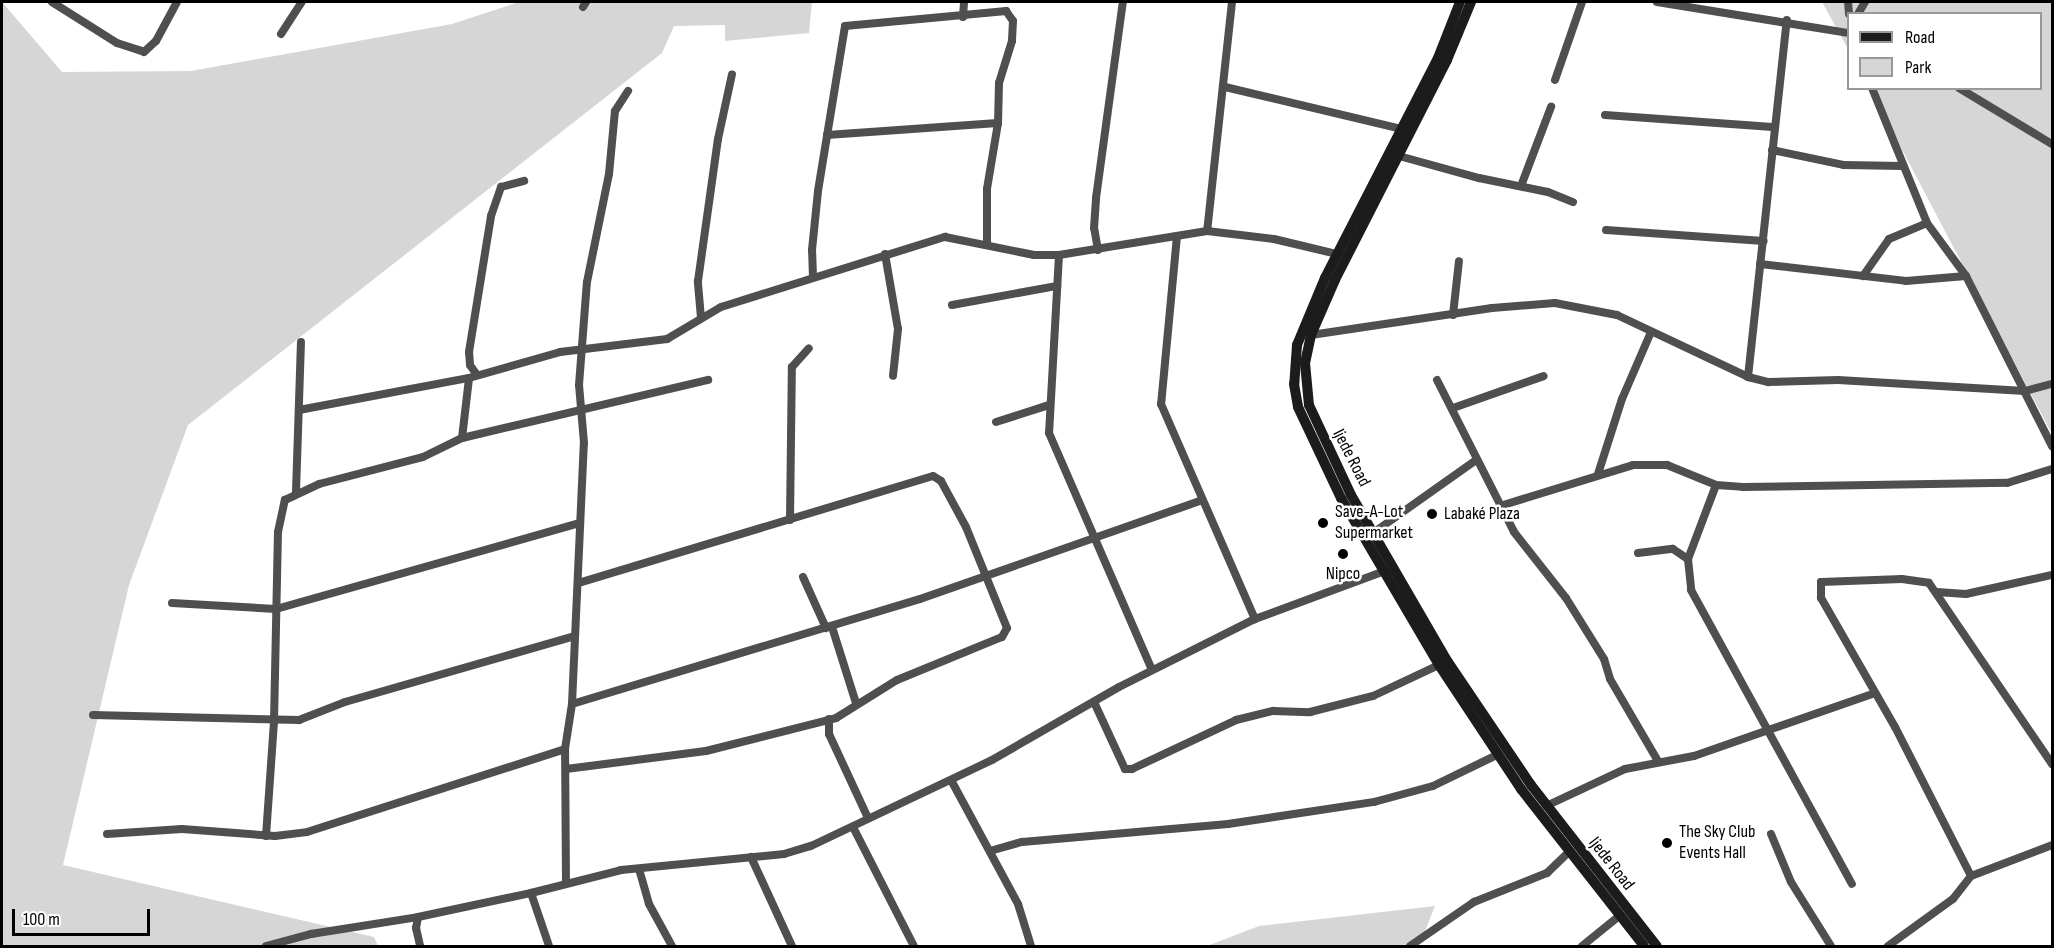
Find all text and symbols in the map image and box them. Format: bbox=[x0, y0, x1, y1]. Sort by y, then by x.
legend bbox=[1847, 12, 2042, 90]
text: Road bbox=[1905, 27, 1935, 48]
text: Park bbox=[1905, 57, 1931, 78]
street label: Ijede Road bbox=[1327, 426, 1375, 490]
place label: Save-A-Lot Supermarket bbox=[1335, 502, 1413, 544]
place label: Labaké Plaza bbox=[1444, 503, 1520, 525]
marker: Labaké Plaza bbox=[1425, 507, 1439, 521]
marker: Save-A-Lot Supermarket bbox=[1316, 516, 1330, 530]
marker: Nipco bbox=[1336, 547, 1350, 561]
place label: Nipco bbox=[1326, 563, 1360, 585]
place label: The Sky Club Events Hall bbox=[1679, 822, 1755, 864]
street label: Ijede Road bbox=[1584, 833, 1638, 895]
marker: The Sky Club Events Hall bbox=[1660, 836, 1674, 850]
scale bar bbox=[15, 897, 153, 935]
text: 100 m bbox=[23, 909, 60, 930]

